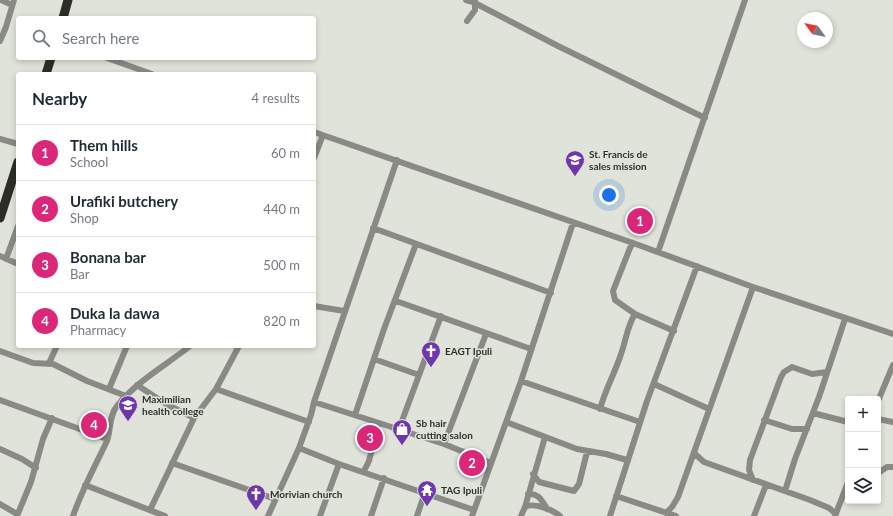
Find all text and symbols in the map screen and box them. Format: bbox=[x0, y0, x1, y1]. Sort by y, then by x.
north arrow bbox=[797, 12, 833, 48]
search box bbox=[16, 16, 316, 60]
icon: search bbox=[30, 27, 52, 49]
text: Search here bbox=[62, 29, 139, 47]
text: Nearby bbox=[32, 88, 87, 109]
text: 4 results bbox=[252, 90, 300, 106]
text: Them hills bbox=[70, 136, 138, 154]
text: 1 bbox=[41, 145, 49, 161]
text: 60 m bbox=[271, 145, 300, 161]
place label: St. Francis de sales mission bbox=[589, 148, 648, 172]
school or university icon: St. Francis de sales mission bbox=[564, 149, 586, 177]
text: School bbox=[70, 154, 108, 170]
your location bbox=[599, 185, 619, 205]
text: Urafiki butchery bbox=[70, 192, 178, 210]
text: 2 bbox=[41, 201, 49, 217]
text: 440 m bbox=[263, 201, 300, 217]
pin: 1 bbox=[627, 206, 653, 236]
text: Shop bbox=[70, 210, 99, 226]
text: Bonana bar bbox=[70, 248, 146, 266]
text: 3 bbox=[41, 257, 49, 273]
text: 500 m bbox=[263, 257, 300, 273]
text: Bar bbox=[70, 266, 90, 282]
text: Duka la dawa bbox=[70, 304, 160, 322]
text: 4 bbox=[41, 313, 49, 329]
text: 820 m bbox=[263, 313, 300, 329]
text: Pharmacy bbox=[70, 322, 126, 338]
church icon: EAGT Ipuli bbox=[420, 340, 442, 368]
place label: EAGT Ipuli bbox=[445, 345, 493, 357]
place label: Maximilian health college bbox=[142, 393, 204, 417]
school or university icon: Maximilian health college bbox=[117, 394, 139, 422]
map controls bbox=[845, 396, 881, 504]
button: + bbox=[845, 396, 881, 432]
pin: 4 bbox=[81, 410, 107, 440]
place label: Sb hair cutting salon bbox=[416, 417, 473, 441]
shop icon: Sb hair cutting salon bbox=[391, 418, 413, 446]
pin: 3 bbox=[357, 423, 383, 453]
button: − bbox=[845, 432, 881, 468]
pin: 2 bbox=[459, 448, 485, 478]
button: layers bbox=[845, 468, 881, 504]
temple icon: TAG Ipuli bbox=[416, 479, 438, 507]
church icon: Morivian church bbox=[245, 483, 267, 511]
place label: TAG Ipuli bbox=[441, 484, 482, 496]
place label: Morivian church bbox=[270, 488, 343, 500]

